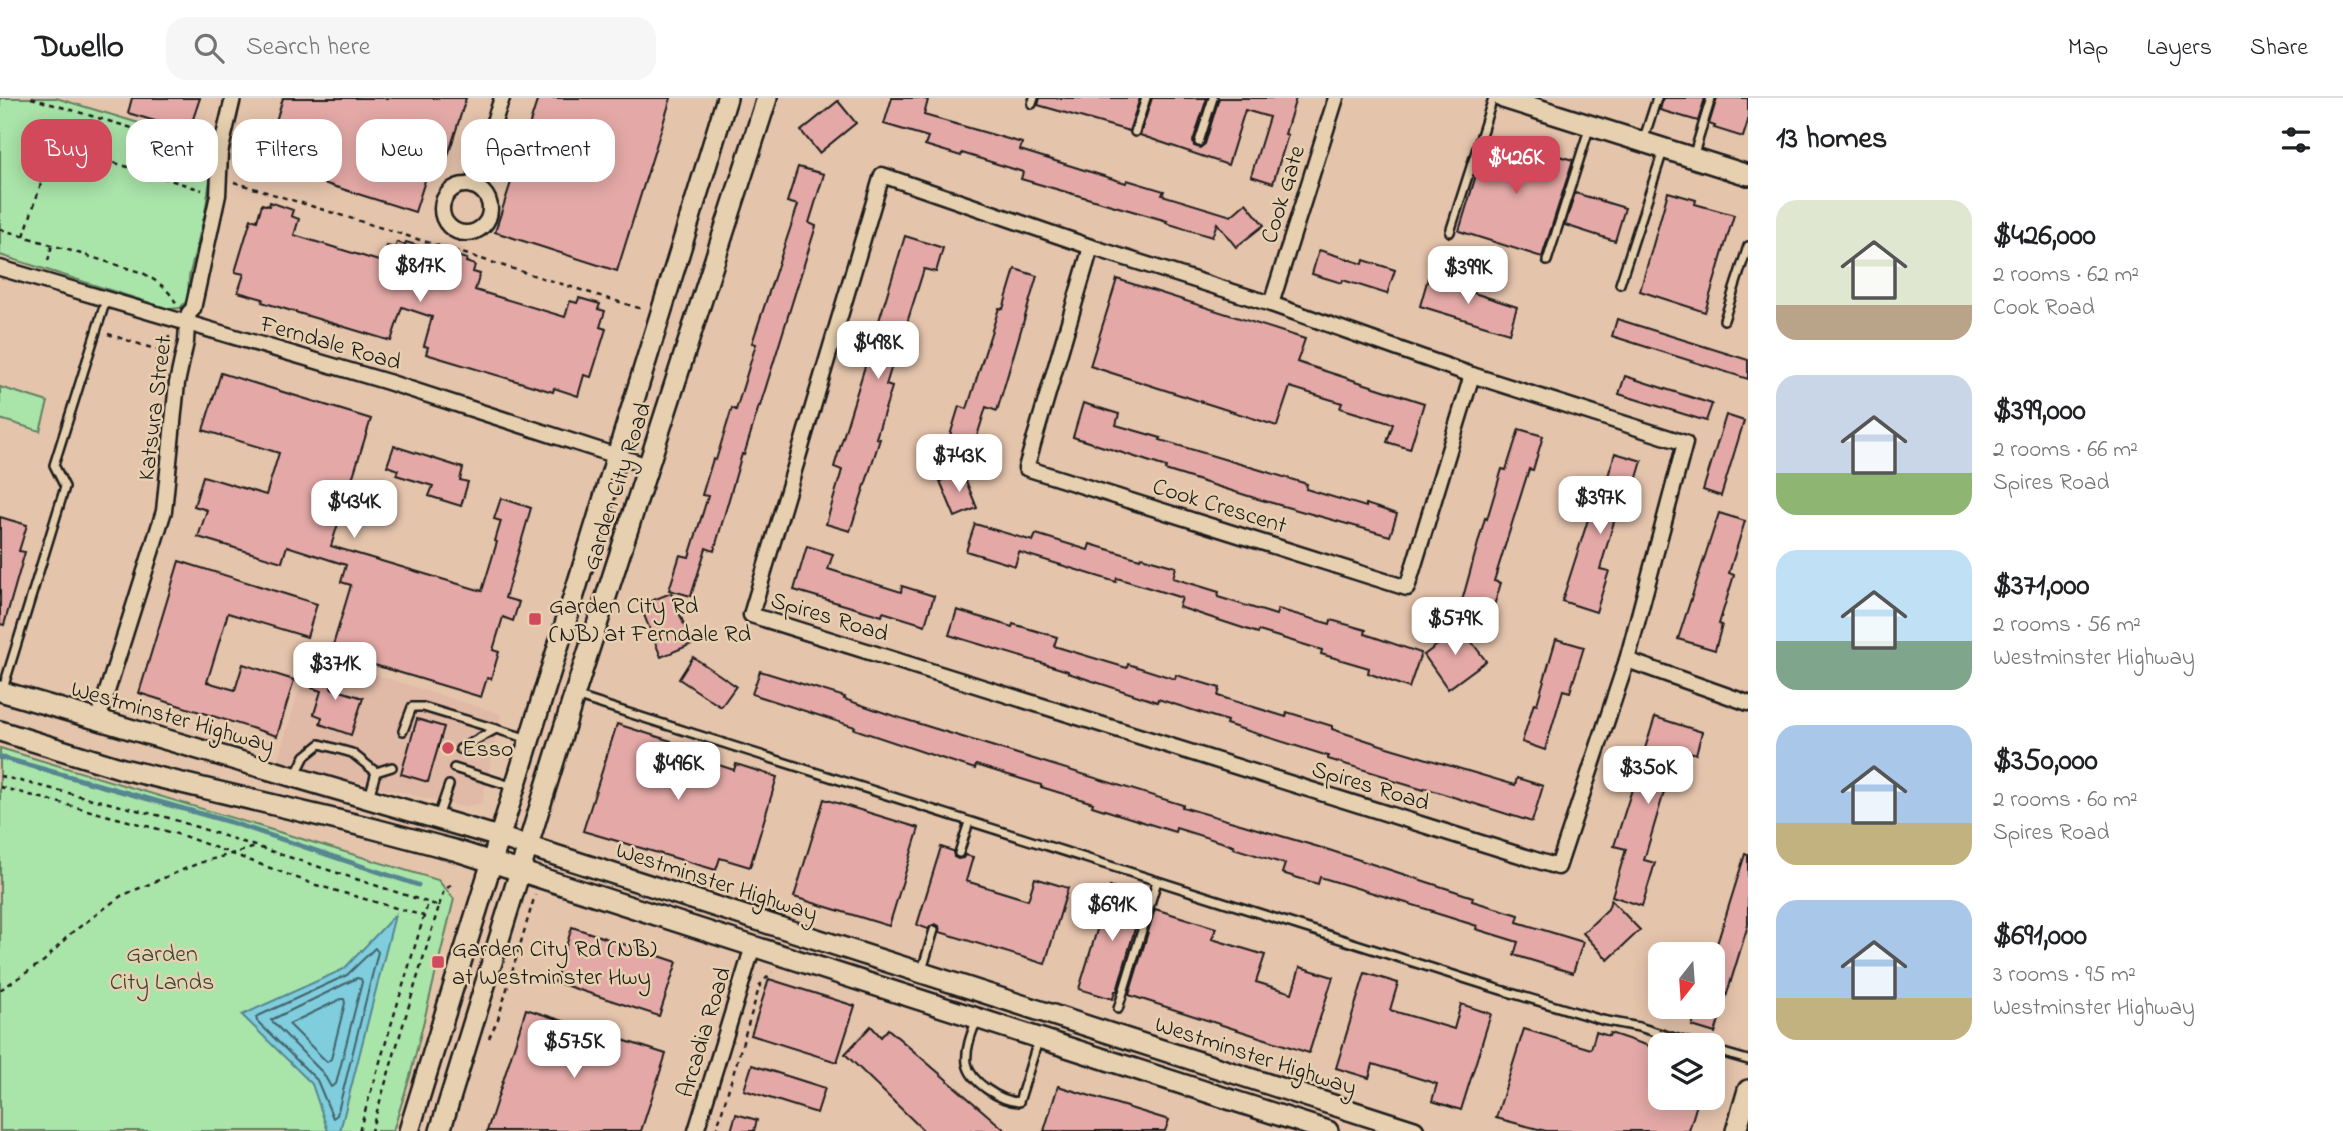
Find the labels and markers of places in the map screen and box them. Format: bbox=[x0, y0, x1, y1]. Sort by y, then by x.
pin: $426K bbox=[1467, 136, 1565, 196]
pin: $817K bbox=[371, 244, 469, 304]
pin: $399K bbox=[1419, 246, 1517, 306]
pin: $498K bbox=[829, 322, 927, 381]
pin: $743K bbox=[910, 434, 1008, 494]
pin: $397K bbox=[1551, 476, 1649, 536]
pin: $434K bbox=[305, 480, 403, 540]
place label: Garden City Rd (NB) at Ferndale Rd bbox=[549, 590, 752, 653]
pin: $579K bbox=[1406, 598, 1504, 657]
marker: Garden City Rd (NB) at Ferndale Rd bbox=[527, 611, 543, 627]
pin: $371K bbox=[286, 642, 384, 702]
place label: Esso bbox=[462, 733, 513, 768]
marker: Esso bbox=[440, 740, 456, 756]
pin: $496K bbox=[629, 742, 727, 802]
pin: $350K bbox=[1599, 746, 1697, 806]
pin: $691K bbox=[1063, 884, 1161, 943]
place label: Garden City Rd (NB) at Westminster Hwy bbox=[452, 933, 657, 997]
marker: Garden City Rd (NB) at Westminster Hwy bbox=[430, 954, 446, 970]
pin: $575K bbox=[525, 1020, 623, 1080]

